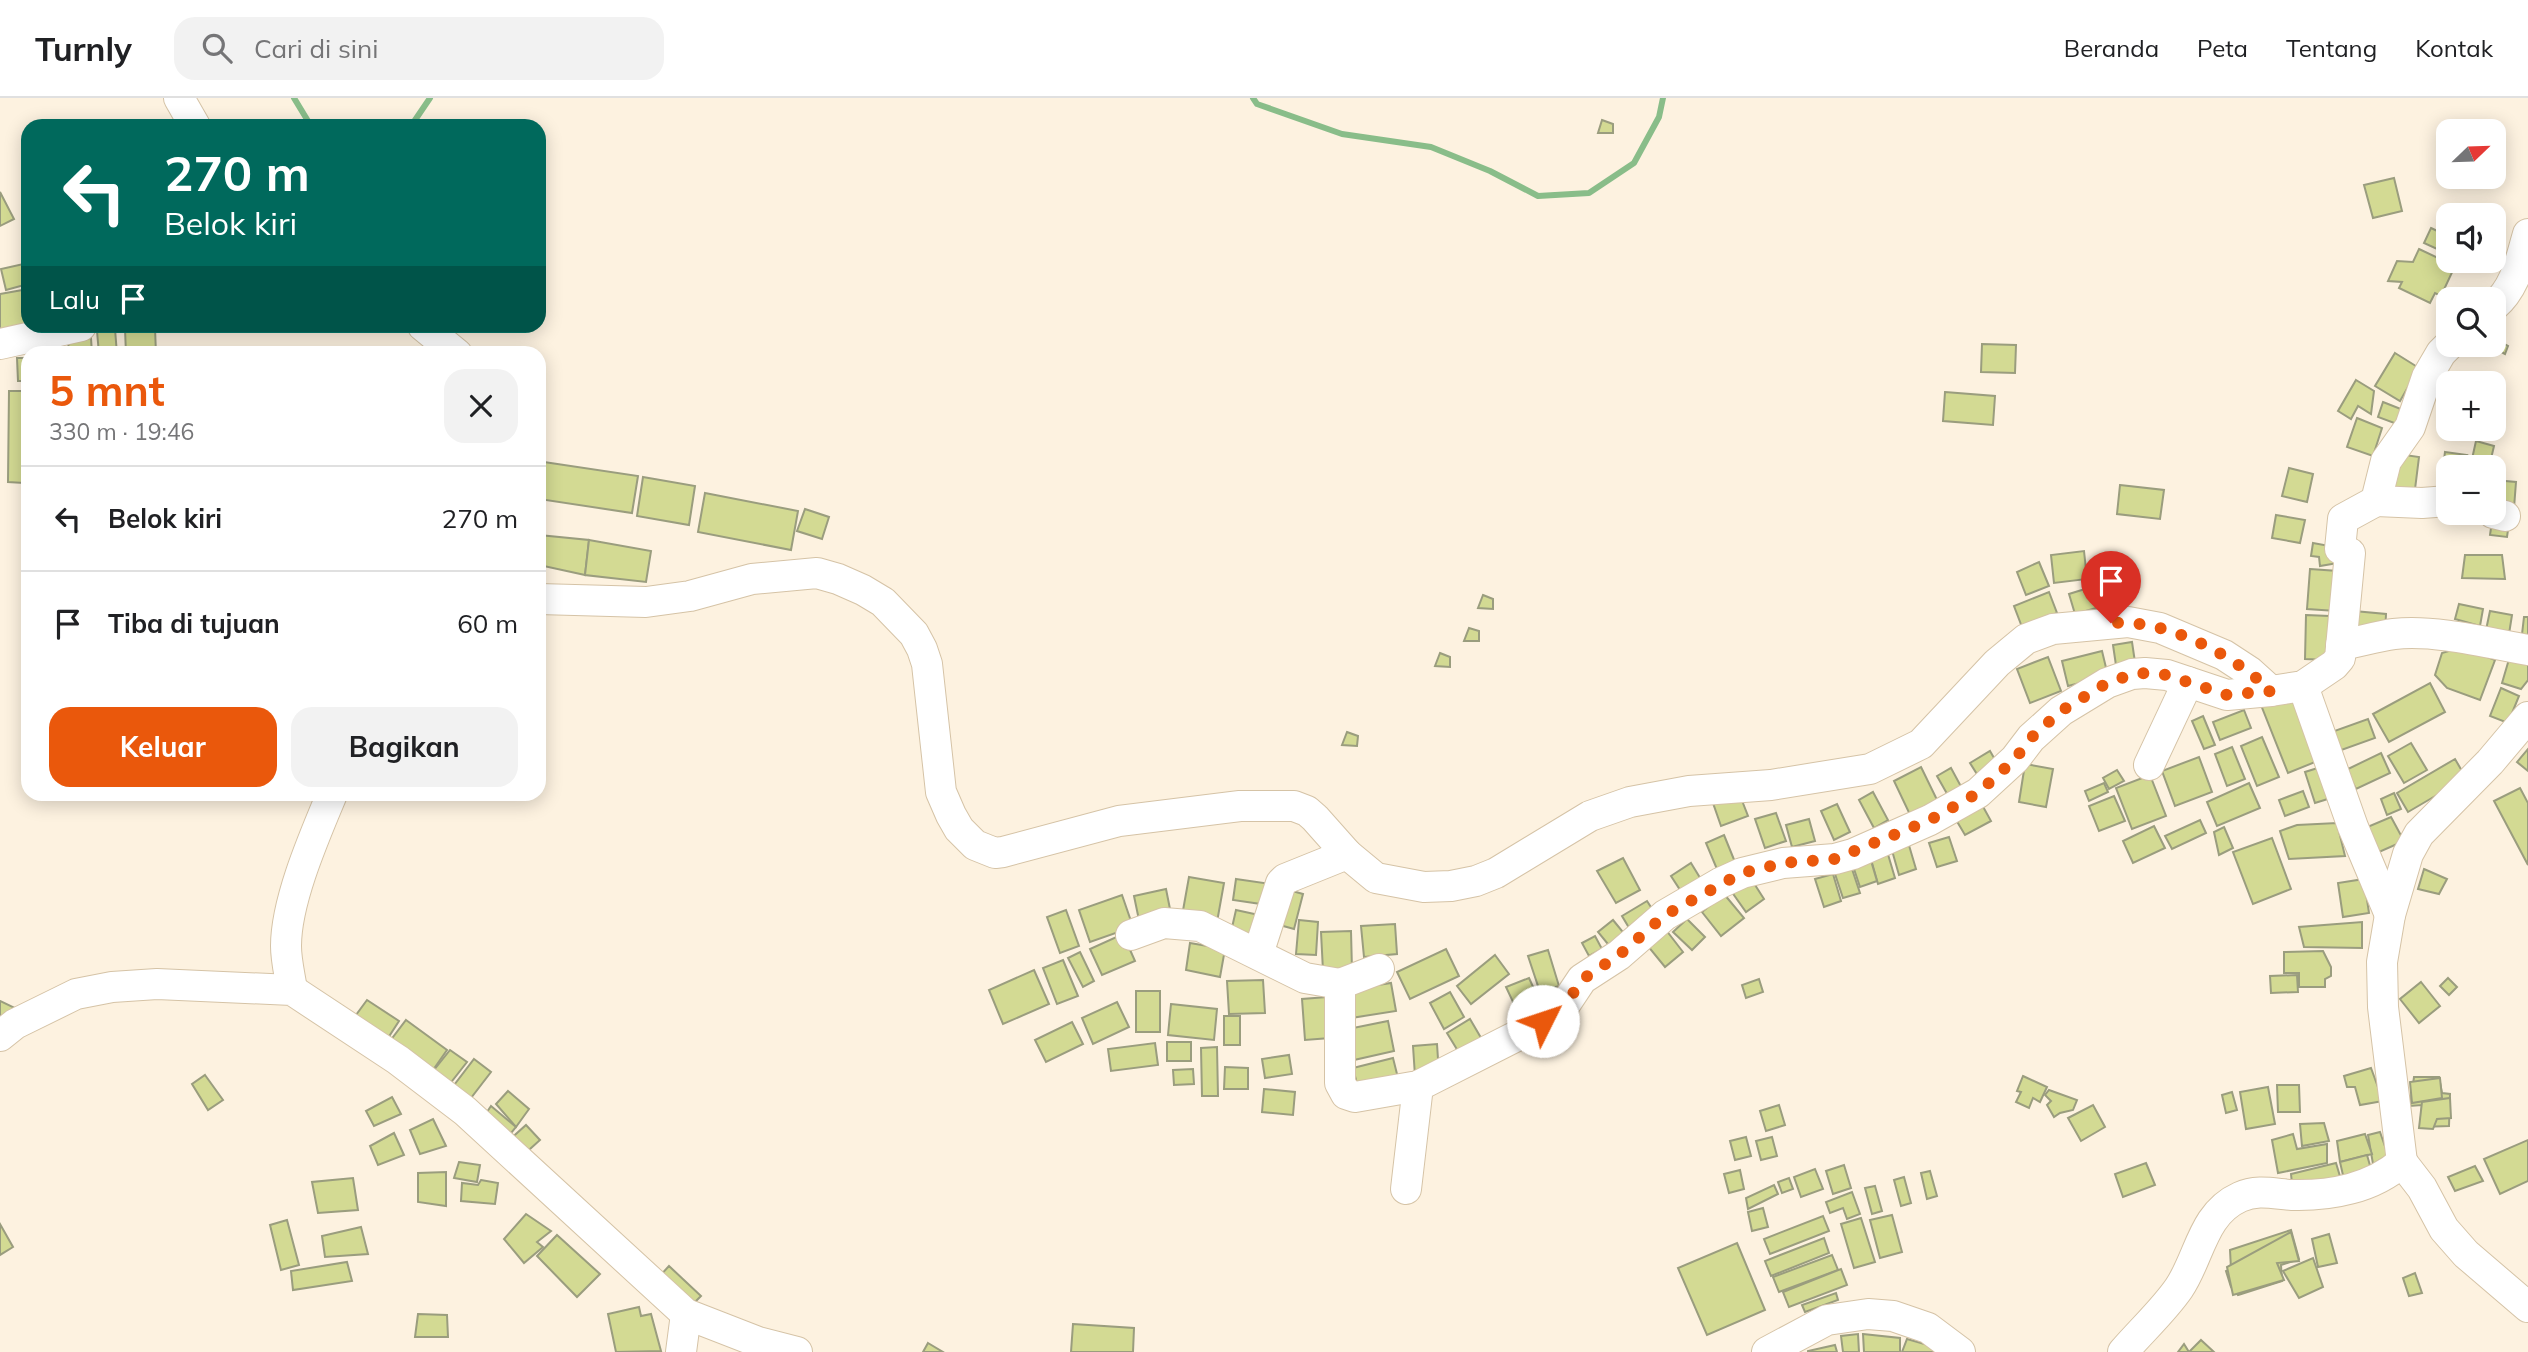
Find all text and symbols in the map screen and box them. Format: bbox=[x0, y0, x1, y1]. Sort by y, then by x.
search box bbox=[174, 17, 664, 80]
text: Turnly bbox=[35, 28, 132, 69]
icon: search bbox=[198, 29, 236, 67]
text: Cari di sini bbox=[254, 32, 378, 65]
text: Beranda bbox=[2064, 33, 2159, 63]
text: Peta bbox=[2197, 33, 2248, 63]
text: Tentang bbox=[2286, 33, 2377, 63]
text: Kontak bbox=[2415, 33, 2493, 63]
north arrow bbox=[2436, 119, 2506, 189]
map controls bbox=[2436, 119, 2506, 525]
text: 270 m bbox=[164, 142, 310, 203]
icon: left bbox=[49, 147, 140, 238]
text: Belok kiri bbox=[164, 203, 297, 243]
button: sound bbox=[2436, 203, 2506, 273]
icon: arrive bbox=[114, 280, 152, 318]
text: Lalu bbox=[49, 283, 100, 316]
button: search bbox=[2436, 287, 2506, 357]
text: 5 mnt bbox=[49, 364, 165, 417]
button: close bbox=[444, 369, 518, 443]
button: + bbox=[2436, 371, 2506, 441]
text: 330 m · 19:46 bbox=[49, 417, 194, 446]
button: − bbox=[2436, 455, 2506, 525]
icon: left bbox=[49, 500, 87, 538]
text: Belok kiri bbox=[108, 502, 222, 535]
text: 270 m bbox=[442, 502, 518, 535]
pin bbox=[2081, 551, 2141, 623]
icon: arrive bbox=[2092, 562, 2130, 600]
icon: arrive bbox=[49, 605, 87, 643]
text: Tiba di tujuan bbox=[108, 607, 280, 640]
text: 60 m bbox=[457, 607, 518, 640]
button: Keluar bbox=[49, 707, 277, 787]
button: Bagikan bbox=[291, 707, 518, 787]
position arrow bbox=[1506, 984, 1580, 1058]

